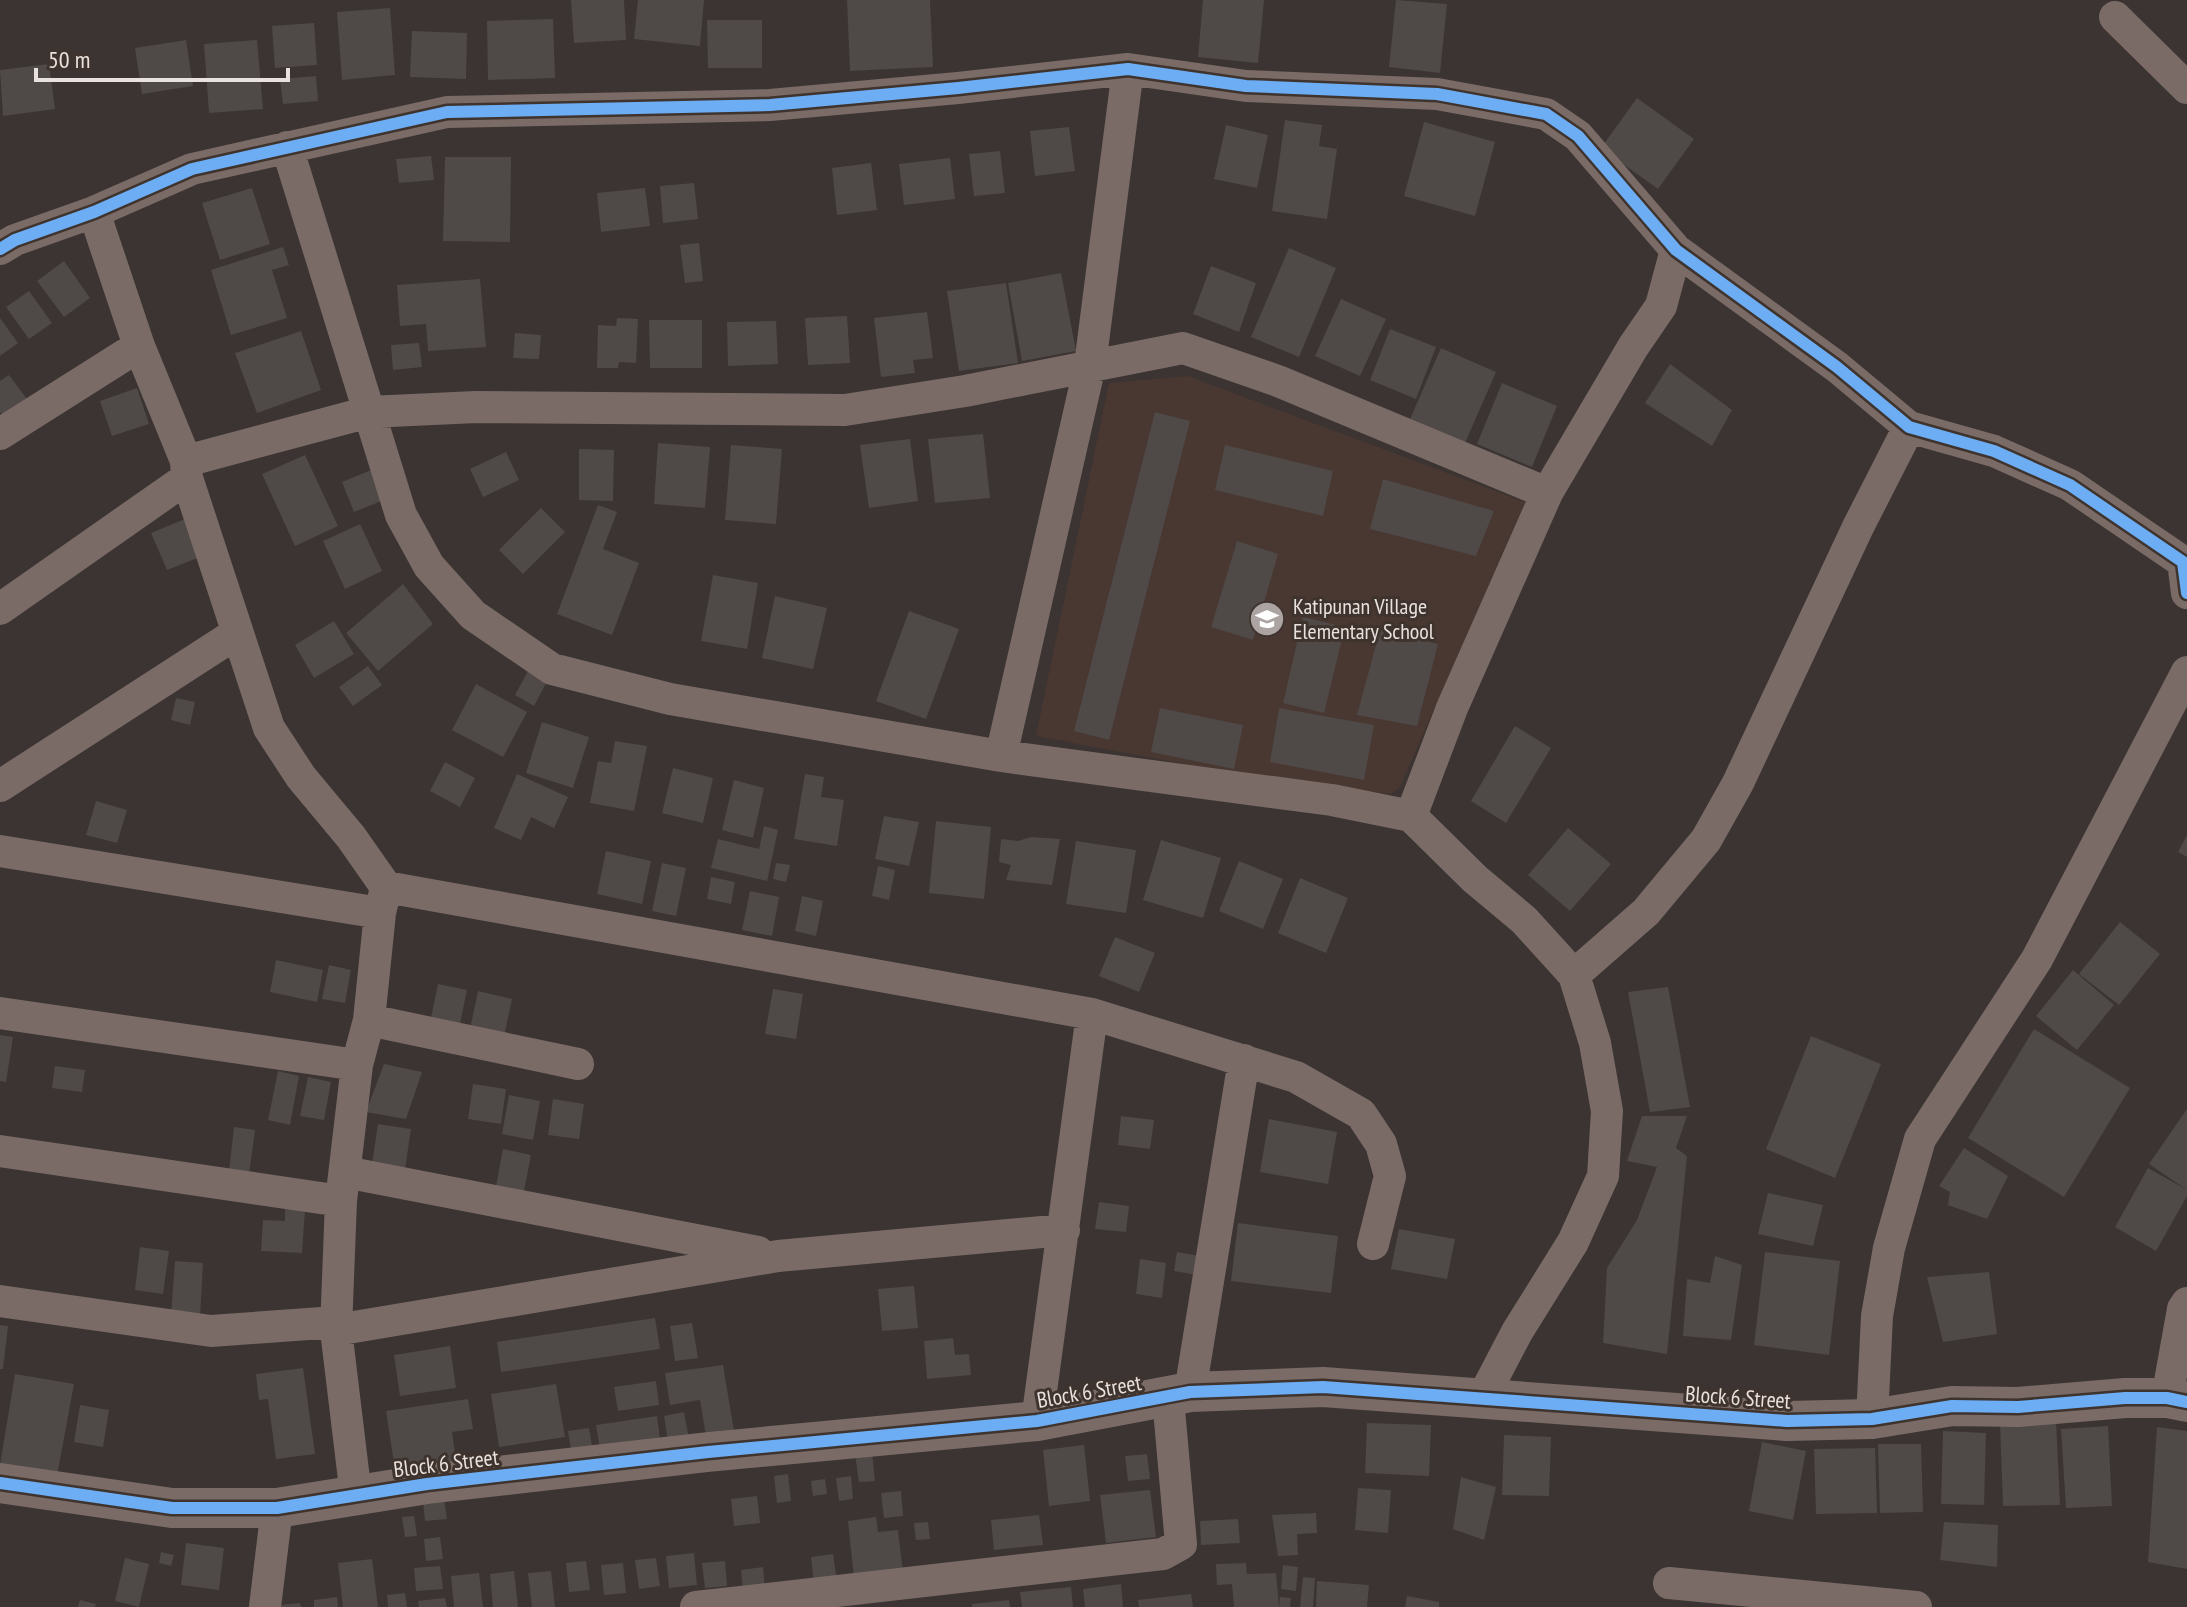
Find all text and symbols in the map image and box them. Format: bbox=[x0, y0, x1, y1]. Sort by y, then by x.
scale bar bbox=[36, 32, 288, 82]
text: 50 m bbox=[48, 44, 90, 75]
place label: Katipunan Village Elementary School bbox=[1293, 592, 1435, 645]
school or university icon: Katipunan Village Elementary School bbox=[1248, 600, 1286, 638]
street label: Block 6 Street bbox=[1035, 1368, 1143, 1414]
street label: Block 6 Street bbox=[1684, 1379, 1792, 1415]
street label: Block 6 Street bbox=[392, 1443, 500, 1483]

